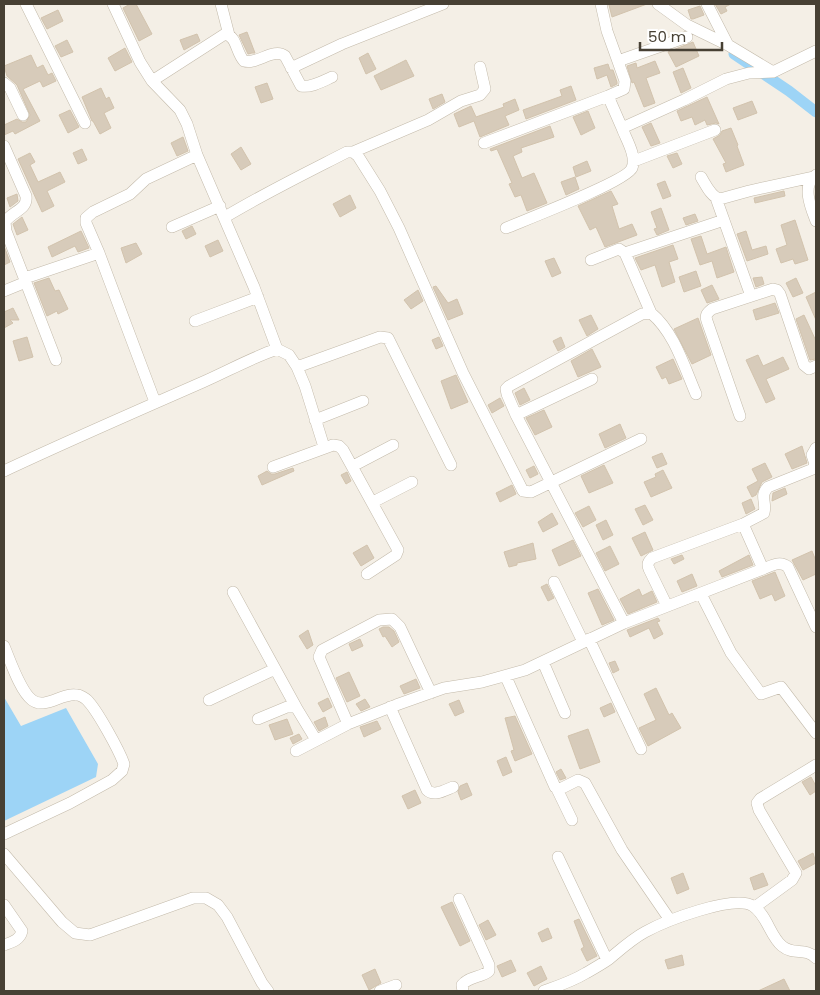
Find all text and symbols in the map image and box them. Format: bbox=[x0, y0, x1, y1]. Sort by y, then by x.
scale bar bbox=[640, 20, 722, 52]
text: 50 m bbox=[648, 26, 686, 47]

